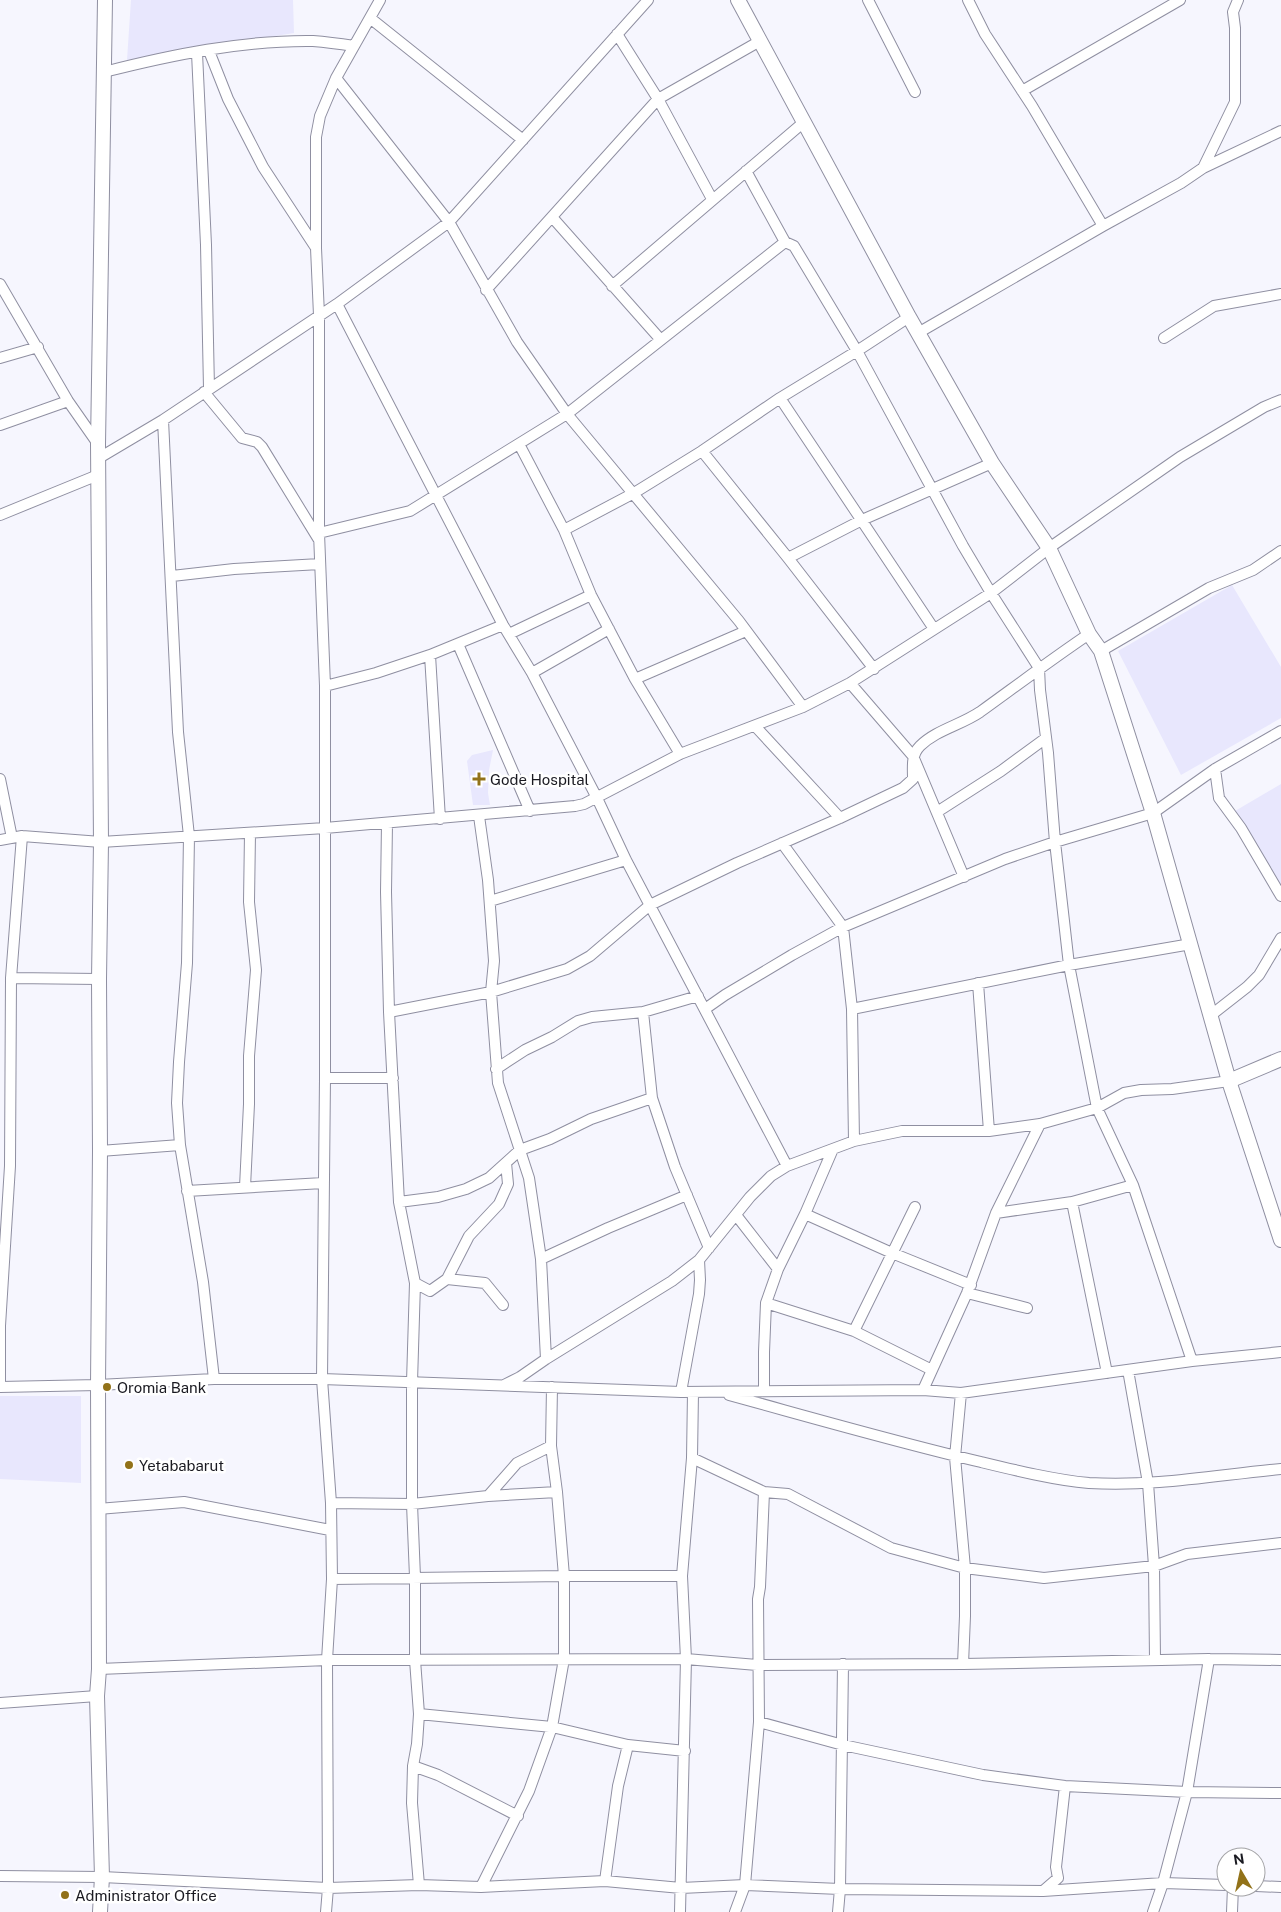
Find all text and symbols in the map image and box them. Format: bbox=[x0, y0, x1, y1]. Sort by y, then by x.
place label: Gode Hospital bbox=[490, 771, 589, 788]
marker: Gode Hospital bbox=[472, 772, 486, 786]
place label: Oromia Bank bbox=[117, 1379, 206, 1396]
marker: Oromia Bank bbox=[101, 1381, 113, 1393]
place label: Yetababarut bbox=[139, 1457, 224, 1474]
marker: Yetababarut bbox=[123, 1459, 135, 1471]
north arrow bbox=[1216, 1847, 1266, 1897]
text: N bbox=[1232, 1850, 1246, 1868]
place label: Administrator Office bbox=[75, 1887, 217, 1904]
marker: Administrator Office bbox=[59, 1889, 71, 1901]

